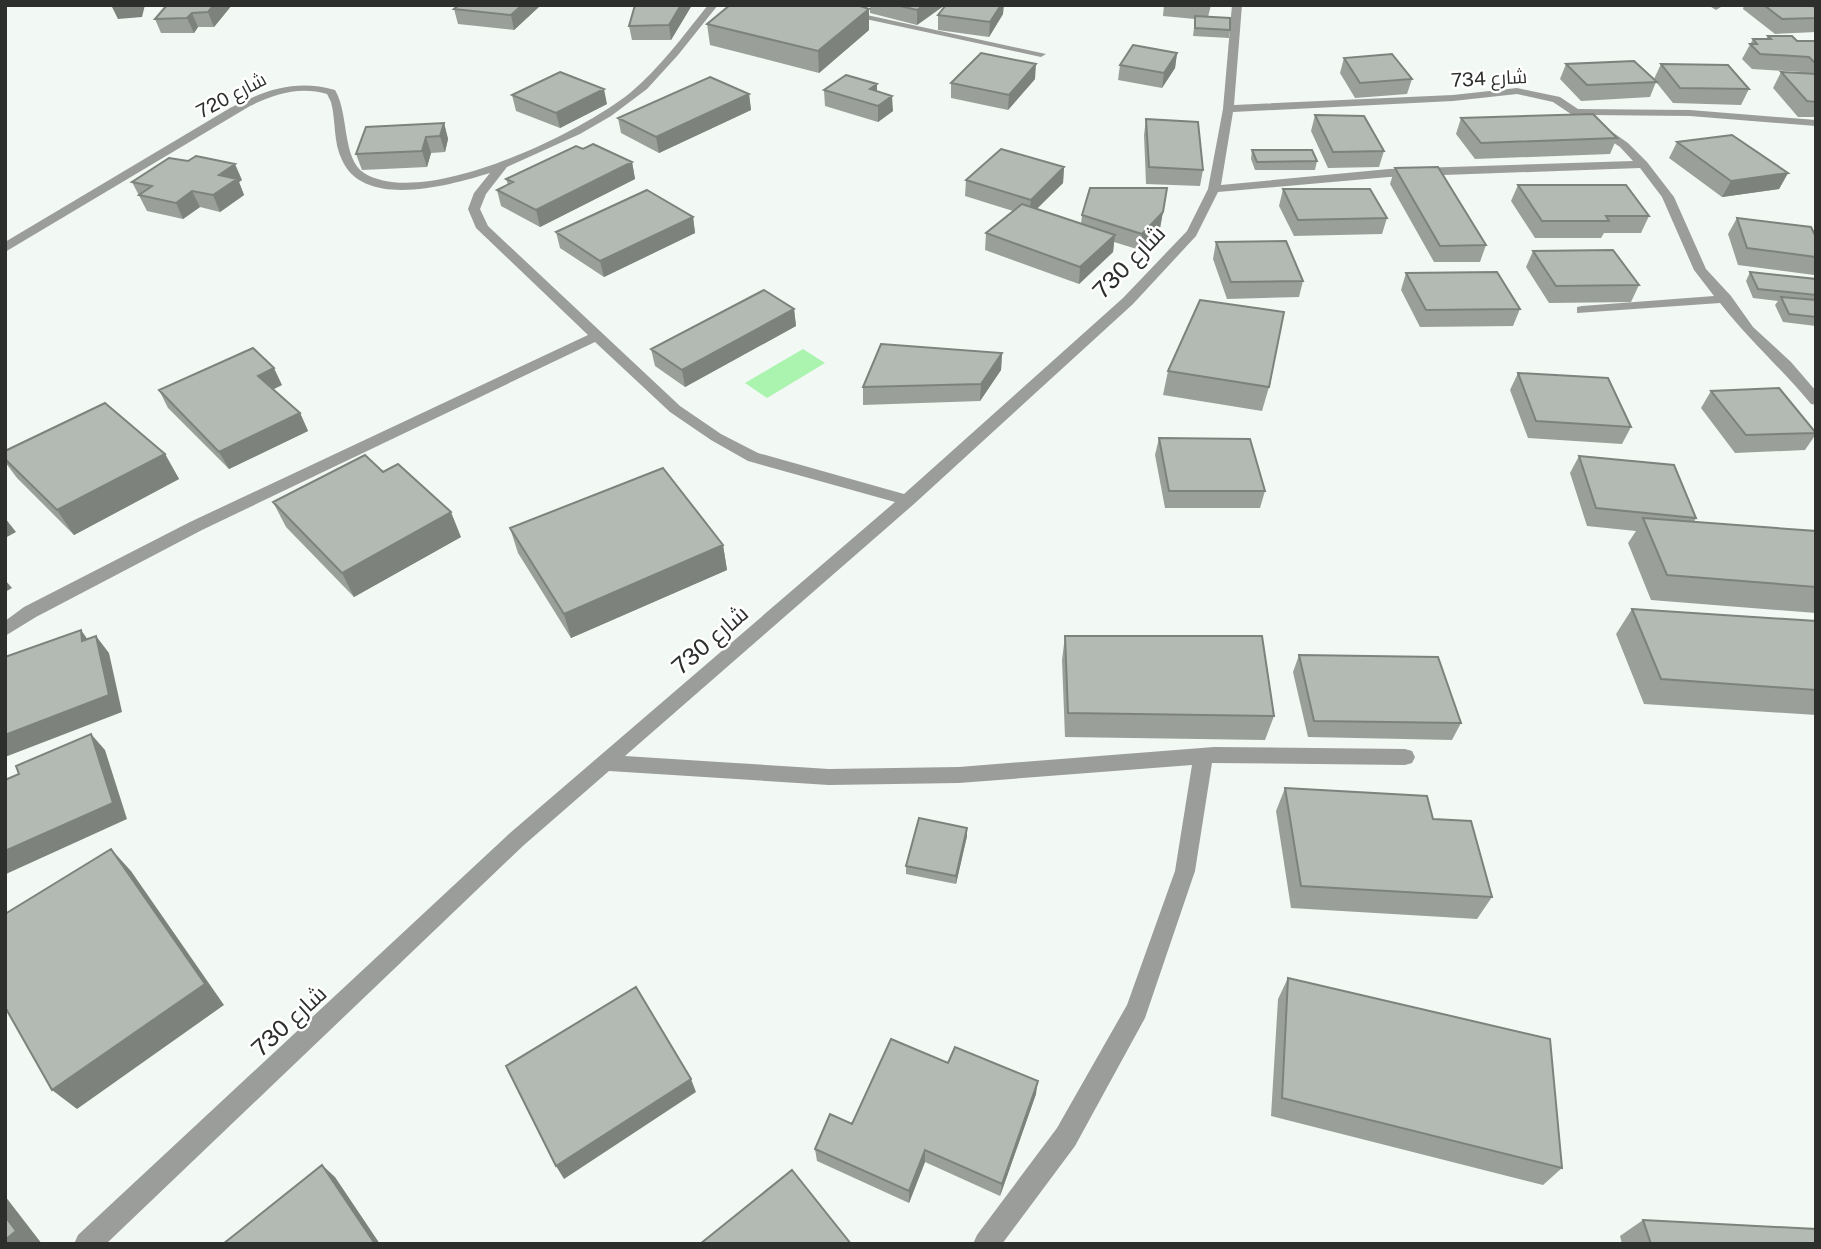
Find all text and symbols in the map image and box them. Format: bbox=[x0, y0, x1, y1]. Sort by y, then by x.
street label: شارع 734 bbox=[1450, 65, 1528, 94]
street label: شارع 720 bbox=[192, 67, 271, 125]
street label: شارع 730 bbox=[1087, 219, 1172, 306]
street label: شارع 730 bbox=[666, 599, 755, 682]
street label: شارع 730 bbox=[246, 979, 334, 1064]

